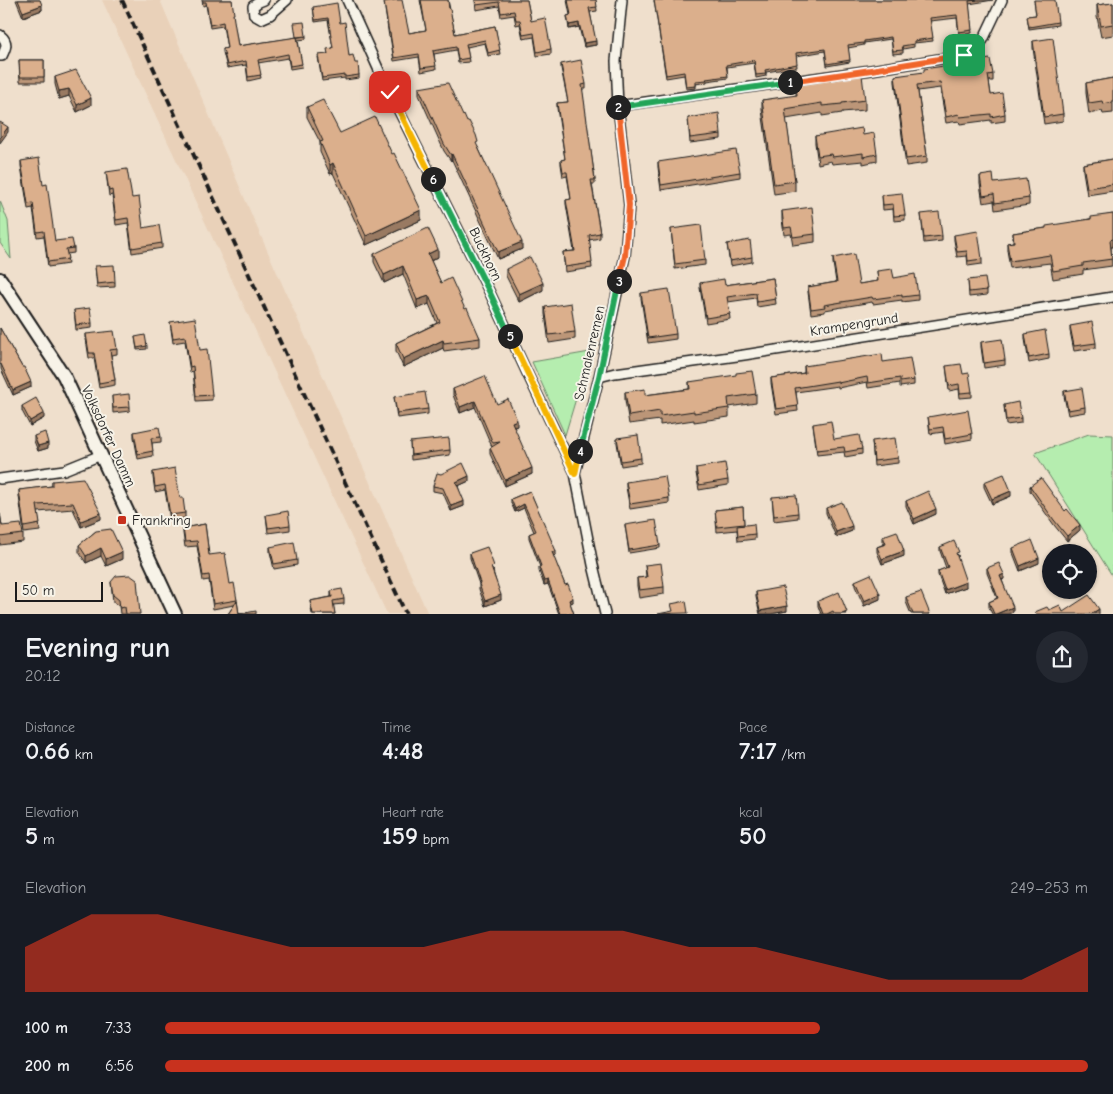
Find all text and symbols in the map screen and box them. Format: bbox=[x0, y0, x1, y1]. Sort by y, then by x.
pin bbox=[943, 34, 985, 76]
icon: arrive bbox=[950, 41, 978, 69]
pin: 1 bbox=[778, 70, 802, 94]
pin bbox=[369, 71, 411, 113]
text: 1 bbox=[788, 74, 793, 91]
icon: check bbox=[376, 78, 404, 106]
pin: 2 bbox=[606, 94, 630, 120]
text: 2 bbox=[615, 99, 622, 116]
pin: 6 bbox=[420, 166, 446, 192]
text: 6 bbox=[430, 171, 437, 188]
street label: Buckhorn bbox=[465, 225, 506, 284]
pin: 3 bbox=[606, 268, 632, 294]
text: 3 bbox=[616, 273, 623, 290]
street label: Schmalenremen bbox=[570, 304, 609, 402]
street label: Krampengrund bbox=[809, 309, 900, 340]
pin: 5 bbox=[498, 324, 522, 348]
text: 5 bbox=[507, 328, 514, 345]
street label: Volksdorfer Damm bbox=[78, 383, 140, 490]
pin: 4 bbox=[568, 438, 592, 464]
text: 4 bbox=[577, 443, 584, 460]
place label: Frankring bbox=[132, 512, 191, 529]
marker: Frankring bbox=[116, 514, 128, 526]
map controls bbox=[1042, 544, 1097, 599]
button: locate bbox=[1042, 544, 1097, 599]
scale bar bbox=[15, 579, 102, 602]
text: 50 m bbox=[22, 582, 54, 599]
button: share bbox=[1036, 631, 1088, 683]
text: Evening run bbox=[25, 632, 170, 664]
text: 20:12 bbox=[25, 667, 61, 685]
text: Distance bbox=[25, 719, 75, 736]
text: Time bbox=[382, 719, 411, 736]
text: Pace bbox=[739, 719, 767, 736]
text: 0.66 bbox=[25, 736, 70, 765]
text: 4:48 bbox=[382, 736, 423, 765]
text: 7:17 bbox=[739, 736, 777, 765]
text: km bbox=[70, 746, 93, 763]
text: /km bbox=[777, 746, 806, 763]
text: Elevation bbox=[25, 804, 79, 821]
text: Heart rate bbox=[382, 804, 444, 821]
text: kcal bbox=[739, 804, 763, 821]
text: 5 bbox=[25, 821, 38, 850]
text: 159 bbox=[382, 821, 418, 850]
text: 50 bbox=[739, 821, 767, 850]
text: m bbox=[38, 831, 55, 848]
text: bpm bbox=[418, 831, 449, 848]
text: Elevation bbox=[25, 879, 86, 897]
text: 249–253 m bbox=[1010, 879, 1088, 897]
text: 100 m bbox=[25, 1019, 68, 1037]
text: 7:33 bbox=[105, 1019, 132, 1037]
text: 200 m bbox=[25, 1057, 70, 1075]
text: 6:56 bbox=[105, 1057, 134, 1075]

